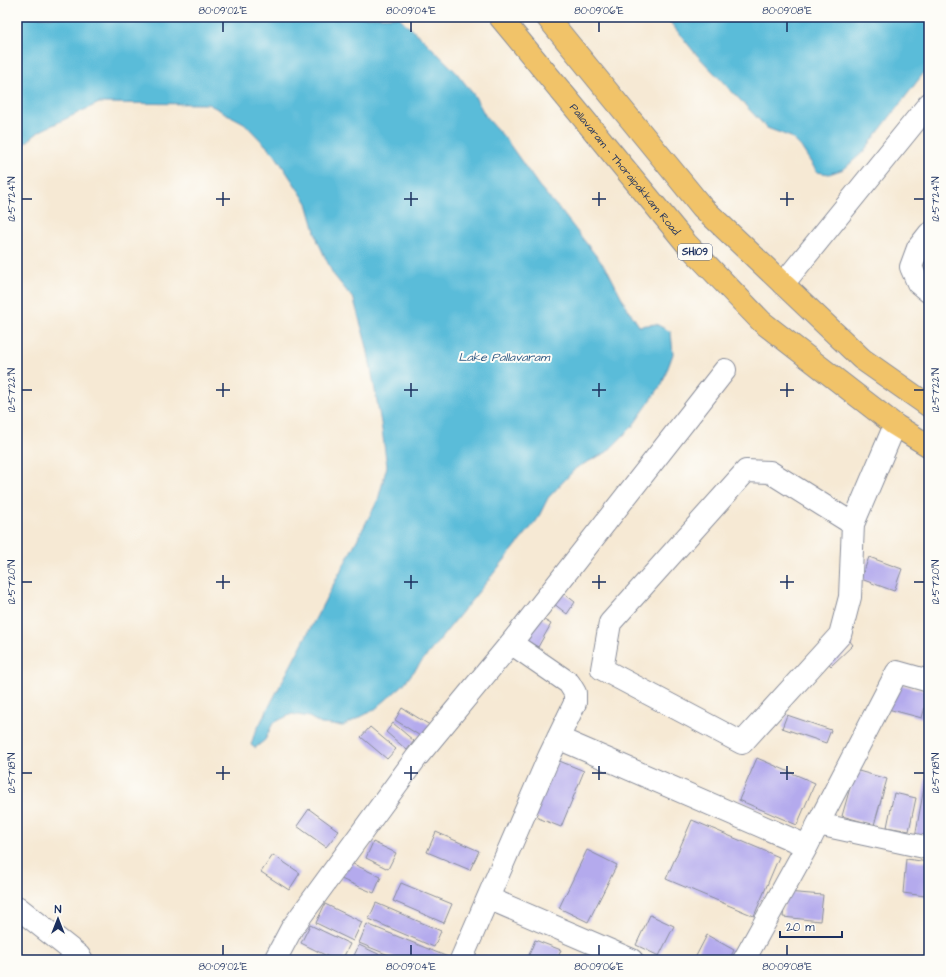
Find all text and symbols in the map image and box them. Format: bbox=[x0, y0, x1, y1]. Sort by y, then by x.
text: 80°09'02"E bbox=[199, 4, 248, 18]
text: 80°09'04"E bbox=[386, 4, 436, 18]
text: 80°09'06"E bbox=[574, 4, 624, 18]
text: 80°09'08"E bbox=[762, 4, 812, 18]
street label: Pallavaram - Thoraipakkam Road bbox=[566, 100, 684, 238]
text: 12°57'24"N bbox=[5, 176, 19, 222]
text: 12°57'24"N bbox=[929, 176, 943, 222]
road number: SH109 bbox=[678, 244, 712, 260]
water label: Lake Pallavaram bbox=[458, 349, 551, 366]
text: 12°57'22"N bbox=[5, 368, 19, 412]
text: 12°57'22"N bbox=[929, 368, 943, 412]
text: 12°57'20"N bbox=[5, 560, 19, 604]
text: 12°57'20"N bbox=[929, 560, 943, 604]
text: 12°57'18"N bbox=[5, 753, 19, 793]
text: 12°57'18"N bbox=[929, 753, 943, 793]
north arrow bbox=[38, 899, 78, 939]
text: N bbox=[55, 902, 62, 917]
scale bar bbox=[780, 913, 842, 939]
text: 20 m bbox=[786, 919, 815, 936]
text: 80°09'02"E bbox=[199, 960, 248, 974]
text: 80°09'04"E bbox=[386, 960, 436, 974]
text: 80°09'06"E bbox=[574, 960, 624, 974]
text: 80°09'08"E bbox=[762, 960, 812, 974]

